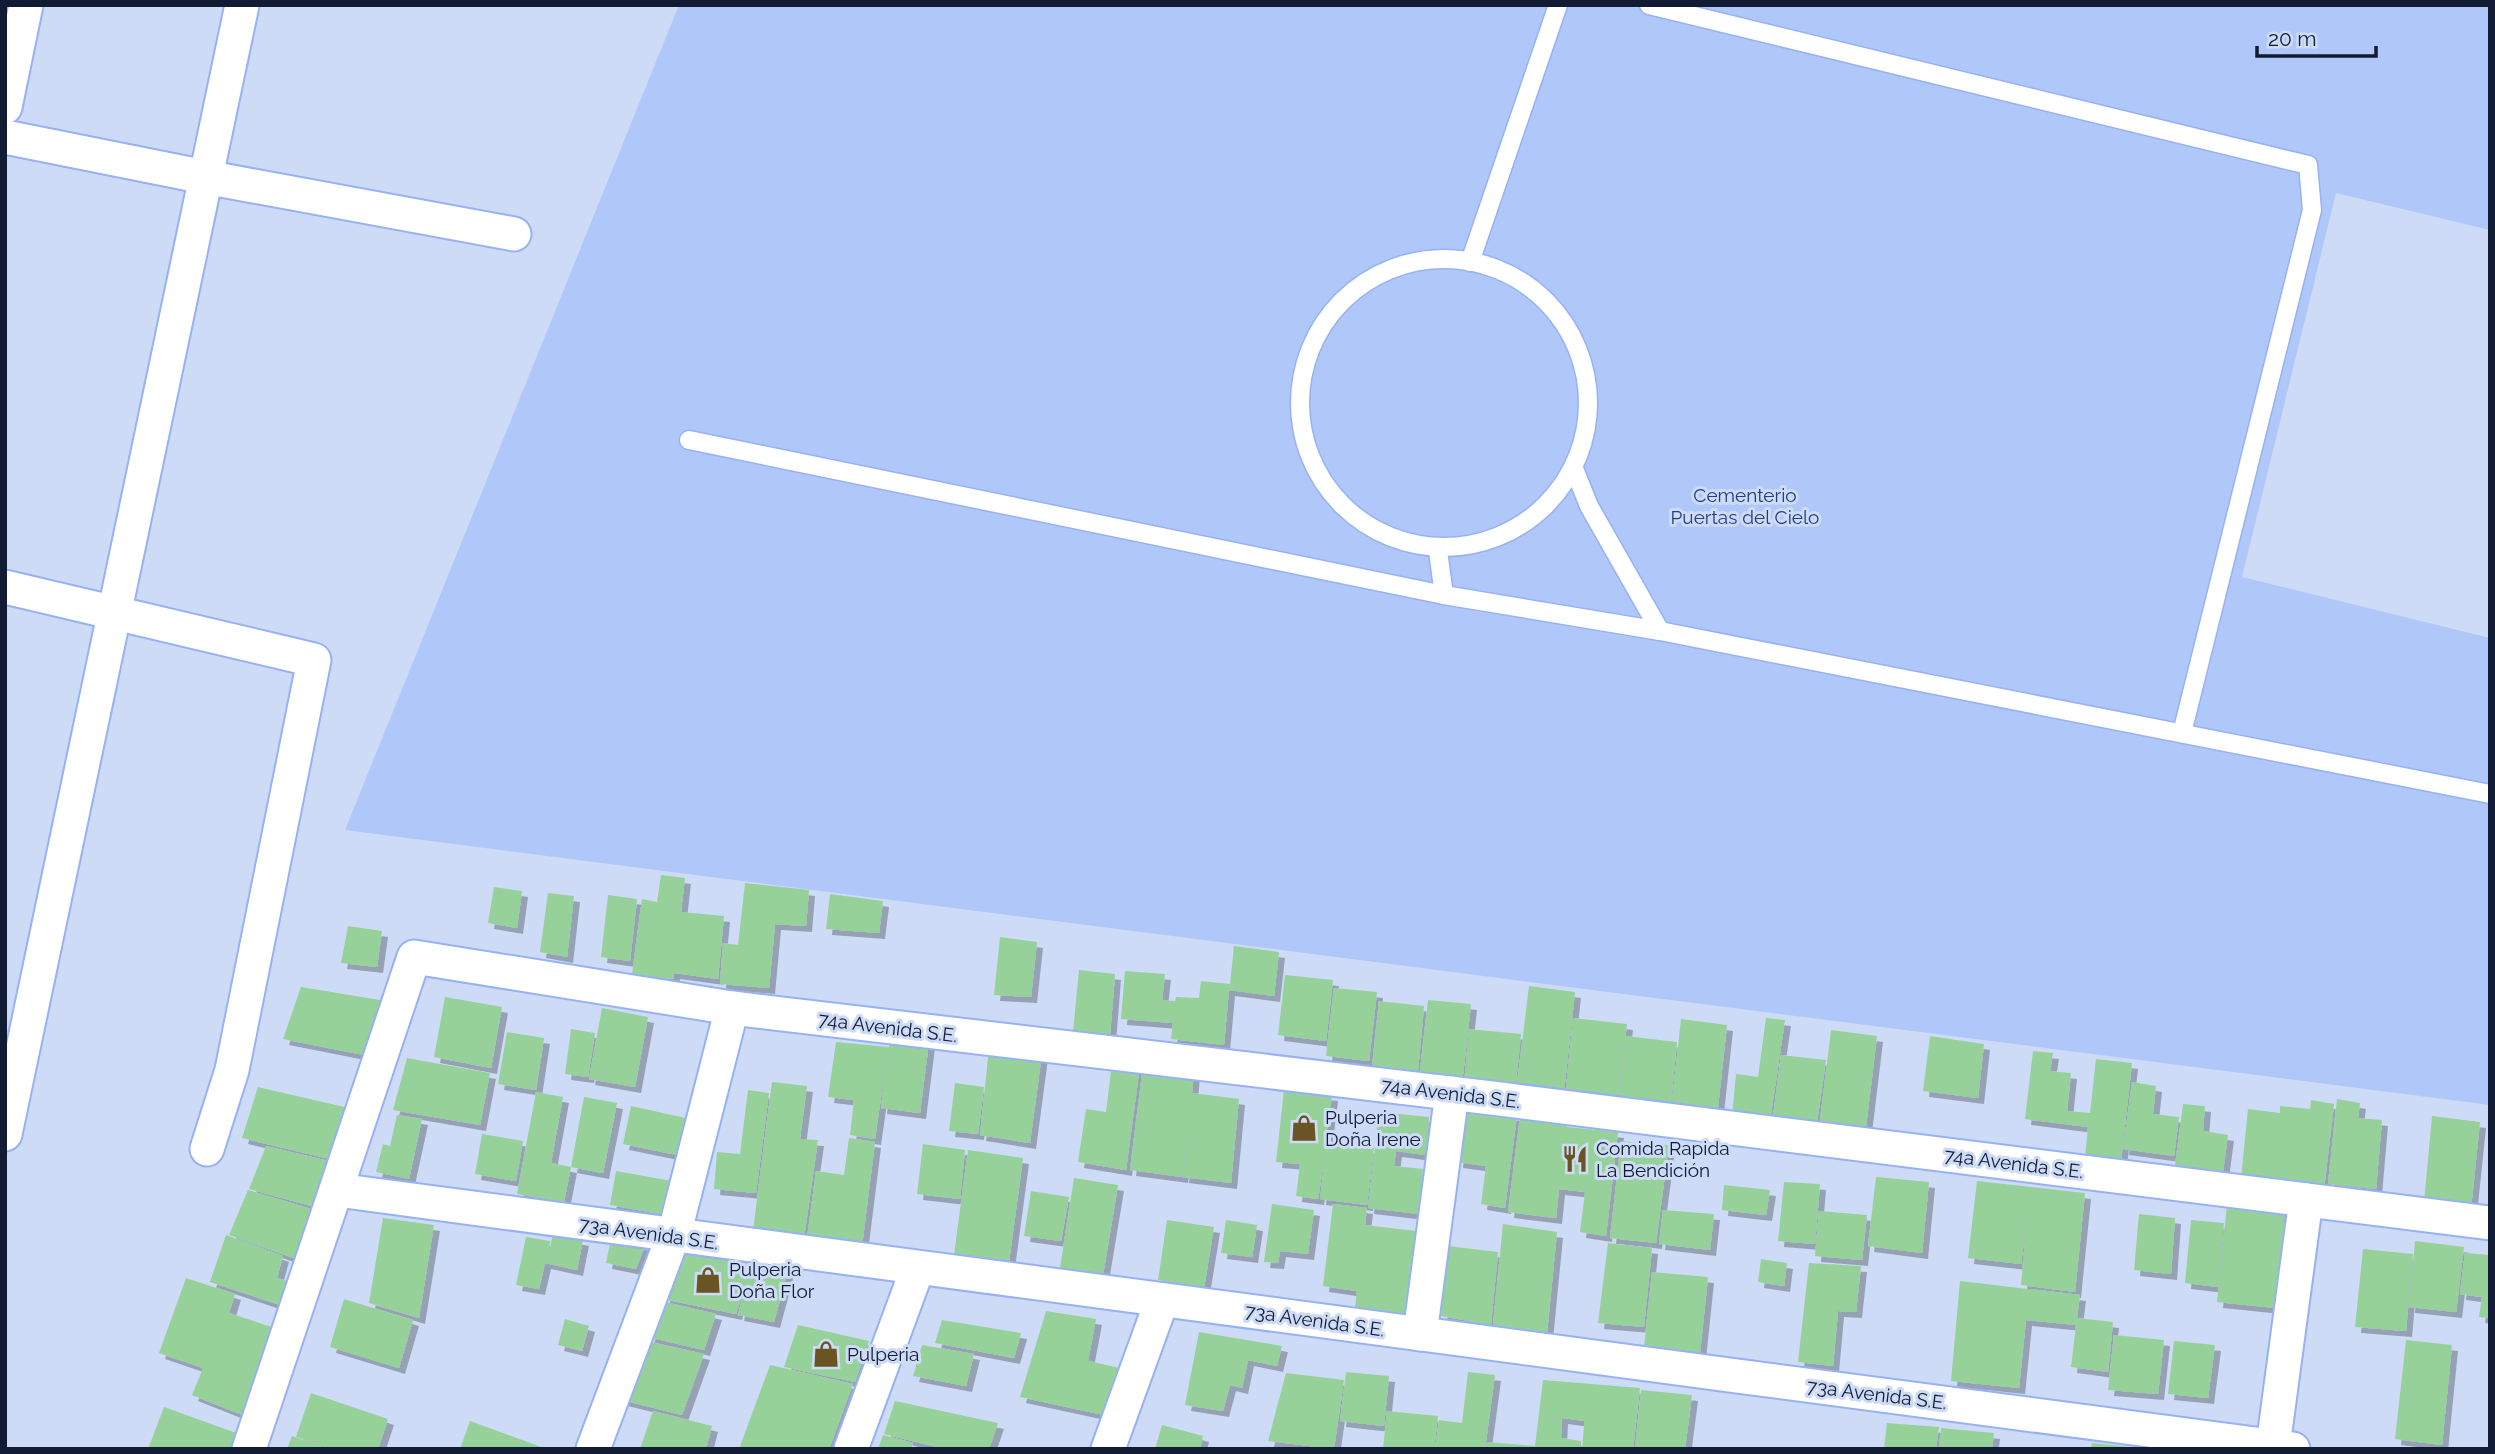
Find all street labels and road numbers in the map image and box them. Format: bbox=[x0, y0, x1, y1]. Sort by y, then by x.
street label: 74a Avenida S.E. bbox=[817, 1008, 959, 1046]
street label: 74a Avenida S.E. bbox=[1380, 1074, 1522, 1112]
street label: 74a Avenida S.E. bbox=[1943, 1144, 2085, 1182]
street label: 73a Avenida S.E. bbox=[578, 1212, 720, 1254]
street label: 73a Avenida S.E. bbox=[1244, 1299, 1386, 1341]
street label: 73a Avenida S.E. bbox=[1806, 1375, 1948, 1413]

